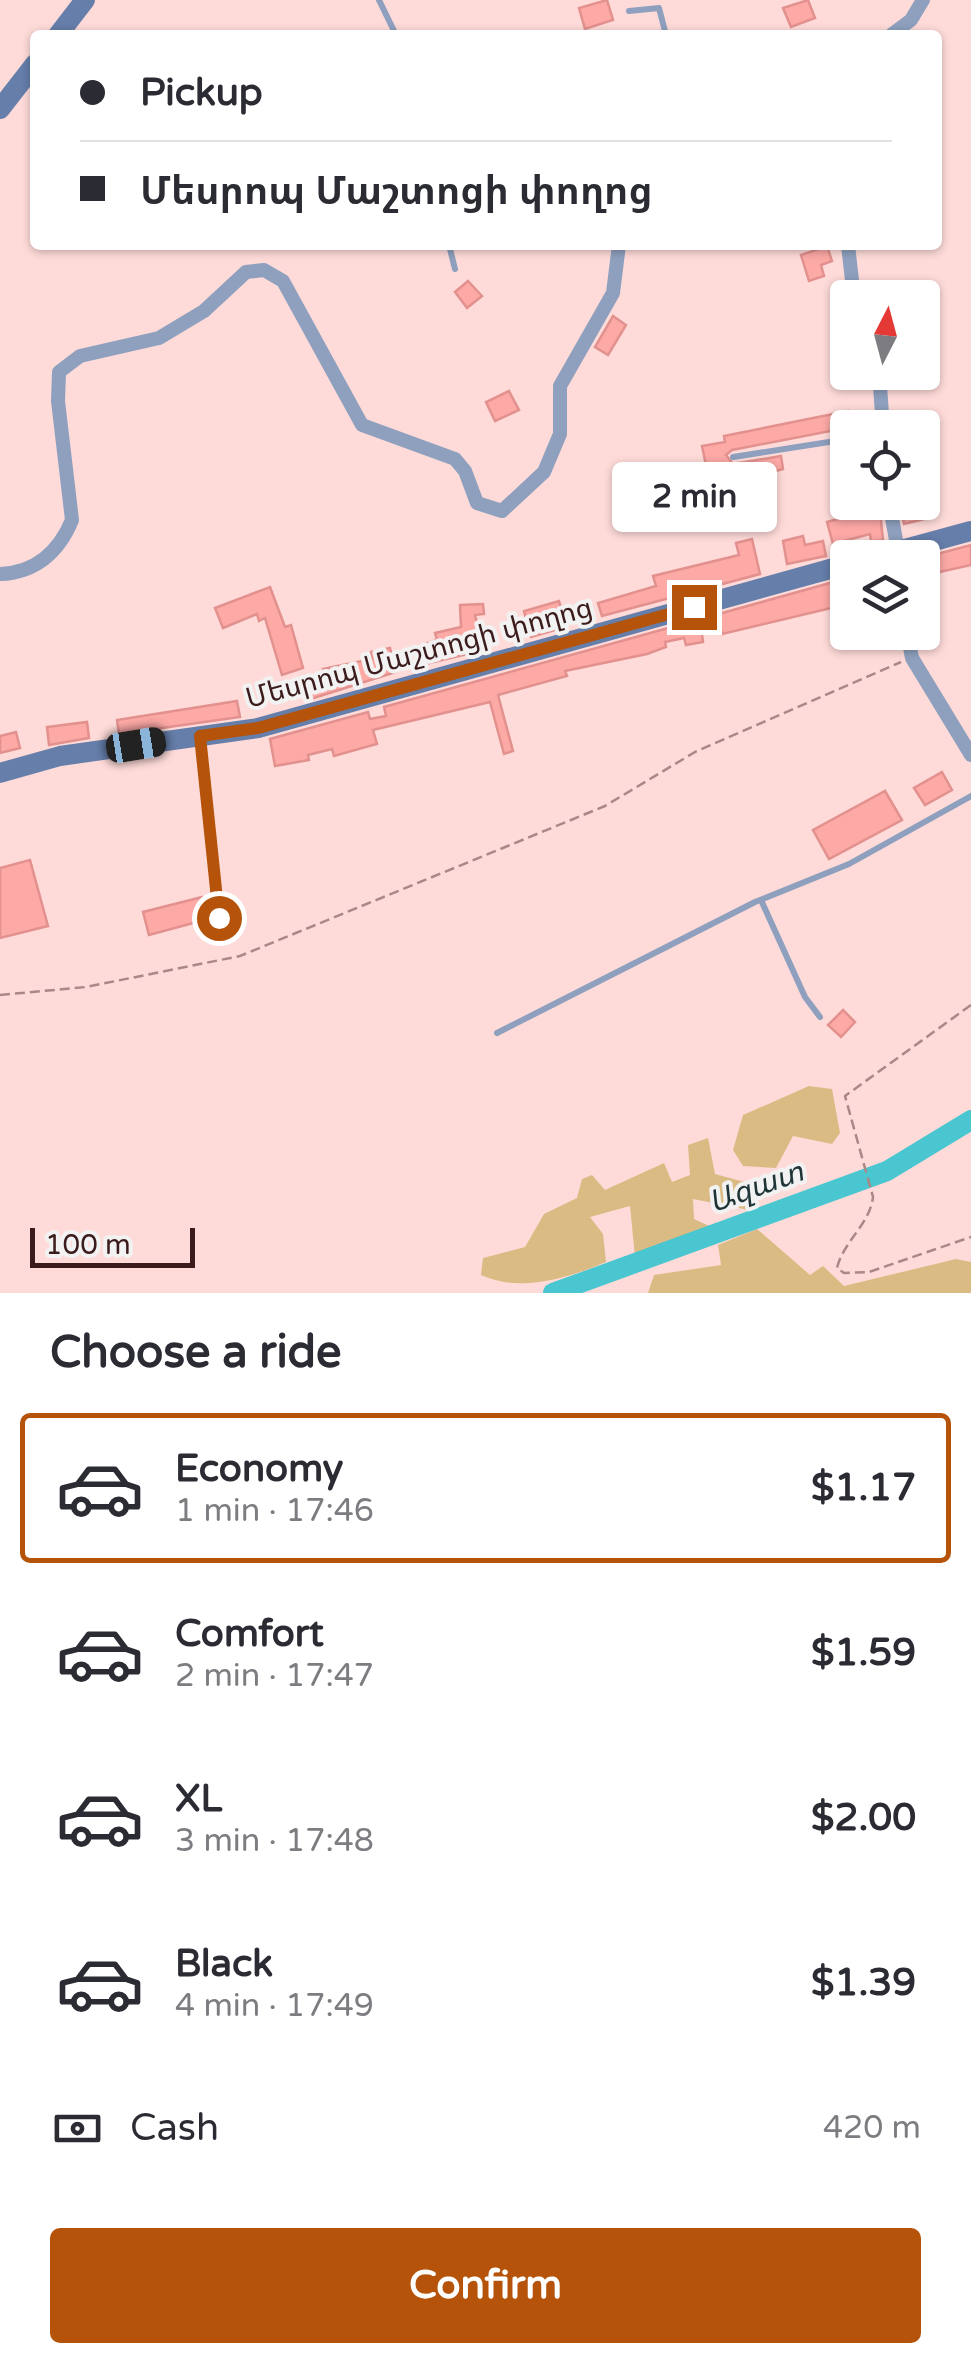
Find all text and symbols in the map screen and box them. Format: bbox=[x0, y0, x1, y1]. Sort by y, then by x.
text: Pickup bbox=[140, 70, 263, 116]
text: Մեսրոպ Մաշտոցի փողոց bbox=[140, 169, 653, 215]
north arrow bbox=[830, 280, 940, 390]
map controls bbox=[830, 280, 940, 650]
button: locate bbox=[830, 410, 940, 520]
callout: 2 min bbox=[612, 462, 776, 532]
text: 2 min bbox=[652, 478, 737, 516]
button: layers bbox=[830, 540, 940, 650]
route end bbox=[672, 585, 717, 630]
street label: Մեսրոպ Մաշտոցի փողոց bbox=[242, 590, 596, 716]
car bbox=[104, 725, 168, 765]
route start bbox=[197, 896, 242, 941]
water label: Ազատ bbox=[703, 1152, 810, 1221]
scale bar bbox=[30, 1223, 195, 1268]
text: 100 m bbox=[45, 1228, 131, 1262]
text: Choose a ride bbox=[50, 1326, 341, 1380]
icon: car bbox=[55, 1443, 145, 1533]
text: Economy bbox=[175, 1446, 343, 1492]
text: $1.17 bbox=[811, 1465, 916, 1511]
text: 1 min · 17:46 bbox=[175, 1492, 374, 1530]
icon: car bbox=[55, 1608, 145, 1698]
text: Comfort bbox=[175, 1611, 324, 1657]
text: $1.59 bbox=[811, 1630, 916, 1676]
text: 2 min · 17:47 bbox=[175, 1657, 374, 1695]
icon: car bbox=[55, 1773, 145, 1863]
text: XL bbox=[175, 1776, 222, 1822]
text: $2.00 bbox=[811, 1795, 916, 1841]
text: 3 min · 17:48 bbox=[175, 1822, 374, 1860]
icon: car bbox=[55, 1938, 145, 2028]
text: Black bbox=[175, 1941, 273, 1987]
text: $1.39 bbox=[811, 1960, 916, 2006]
text: 4 min · 17:49 bbox=[175, 1987, 374, 2025]
icon: cash bbox=[50, 2101, 105, 2156]
text: Cash bbox=[130, 2105, 219, 2151]
text: 420 m bbox=[823, 2109, 921, 2147]
button: Confirm bbox=[50, 2228, 921, 2343]

